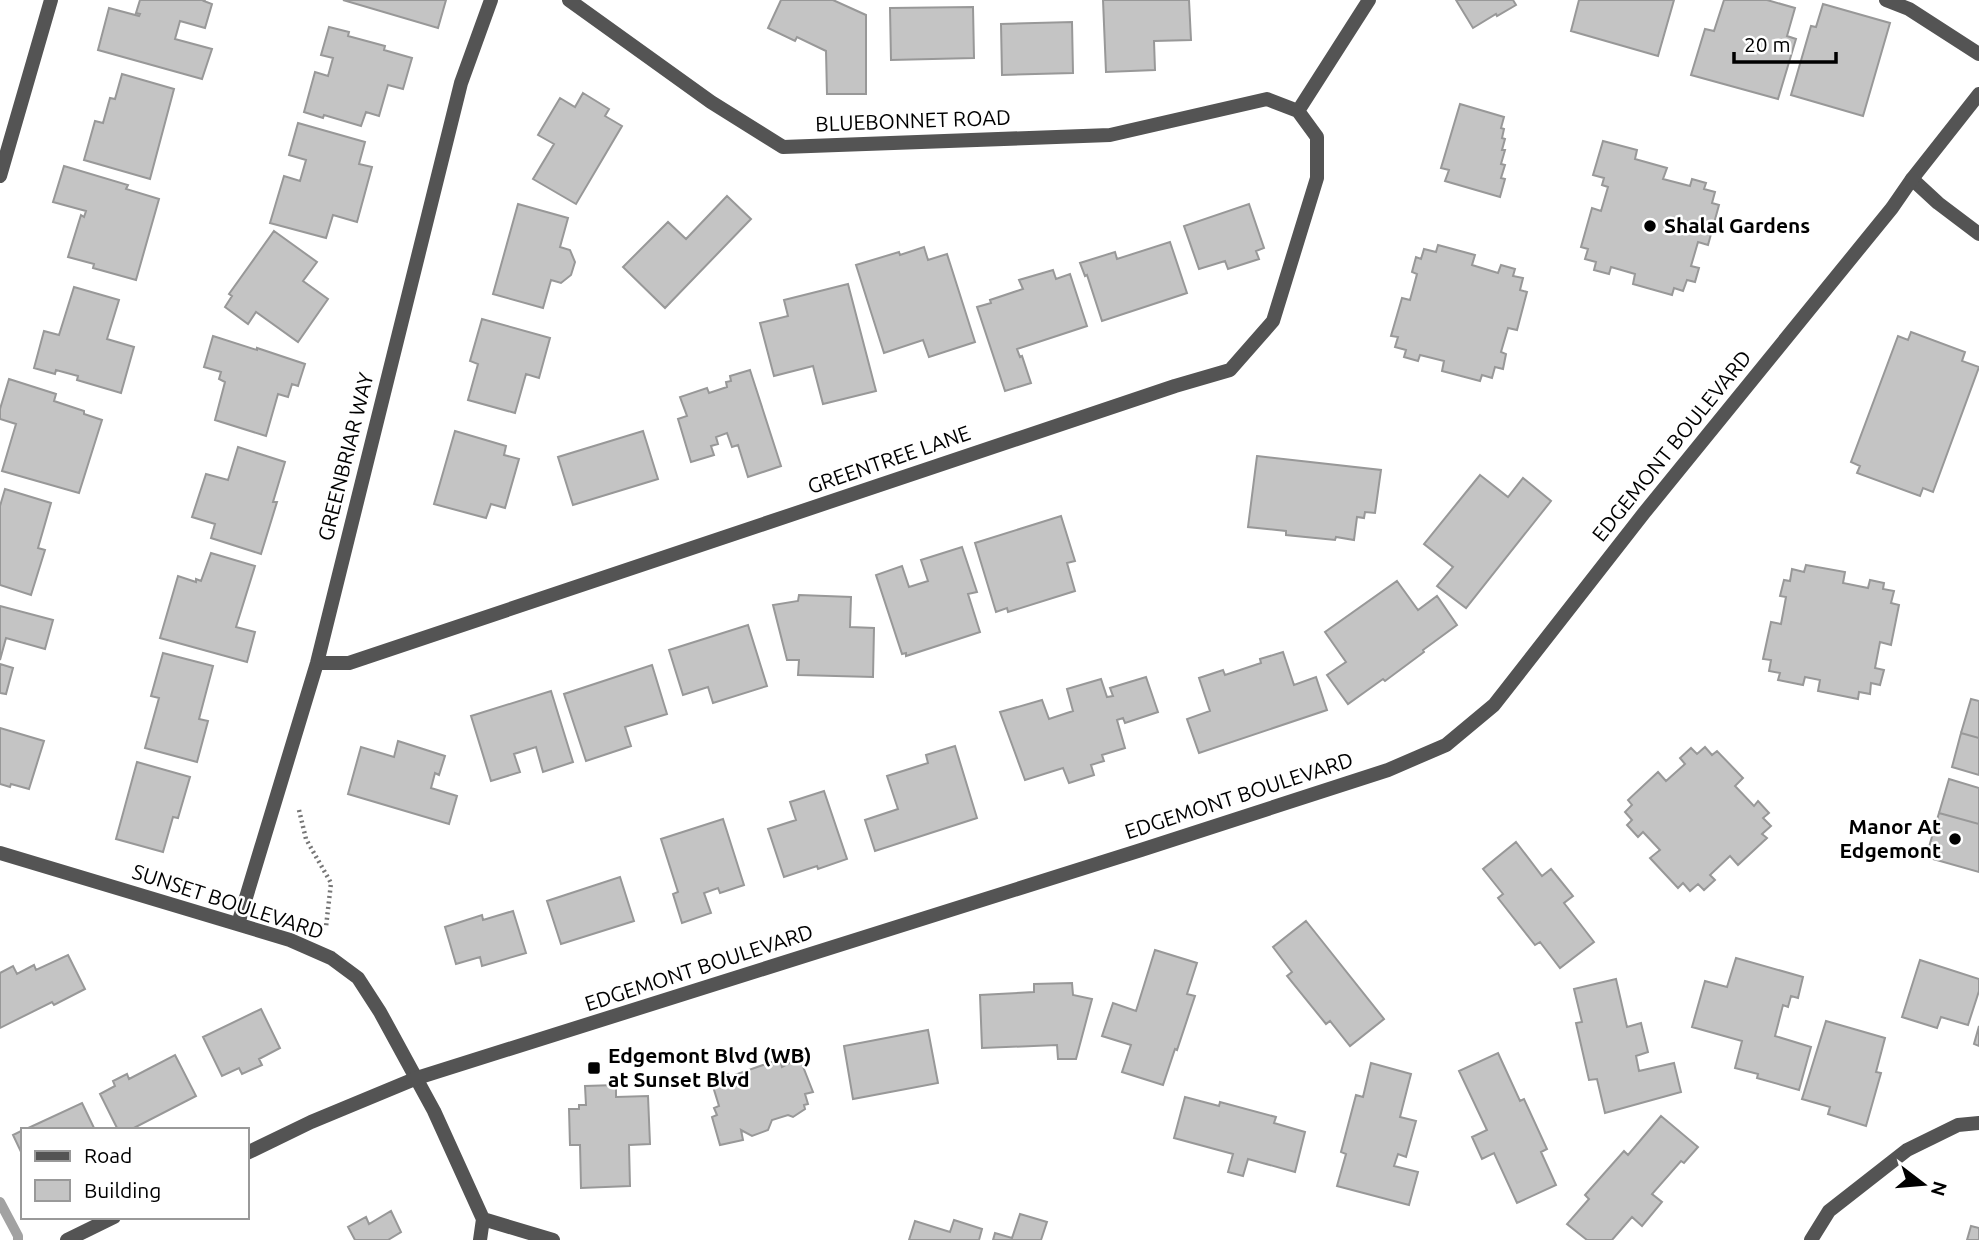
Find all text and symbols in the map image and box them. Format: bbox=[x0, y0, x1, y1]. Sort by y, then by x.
scale bar bbox=[1734, 21, 1836, 65]
text: 20 m bbox=[1744, 32, 1791, 56]
street label: BLUEBONNET ROAD bbox=[815, 105, 1011, 135]
place label: Shalal Gardens bbox=[1664, 213, 1810, 237]
marker: Shalal Gardens bbox=[1642, 218, 1658, 234]
street label: EDGEMONT BOULEVARD bbox=[1587, 345, 1756, 546]
street label: GREENBRIAR WAY bbox=[313, 370, 378, 543]
street label: GREENTREE LANE bbox=[804, 420, 973, 498]
street label: EDGEMONT BOULEVARD bbox=[1122, 747, 1356, 843]
place label: Manor At Edgemont bbox=[1840, 814, 1941, 862]
marker: Manor At Edgemont bbox=[1947, 831, 1963, 847]
street label: SUNSET BOULEVARD bbox=[130, 859, 327, 943]
street label: EDGEMONT BOULEVARD bbox=[582, 919, 816, 1015]
place label: Edgemont Blvd (WB) at Sunset Blvd bbox=[608, 1043, 811, 1091]
marker: Edgemont Blvd (WB) at Sunset Blvd bbox=[586, 1060, 602, 1076]
legend bbox=[21, 1128, 248, 1219]
text: Road bbox=[84, 1143, 132, 1167]
north arrow bbox=[1888, 1149, 1958, 1219]
text: Building bbox=[84, 1178, 161, 1202]
text: N bbox=[1927, 1179, 1952, 1199]

